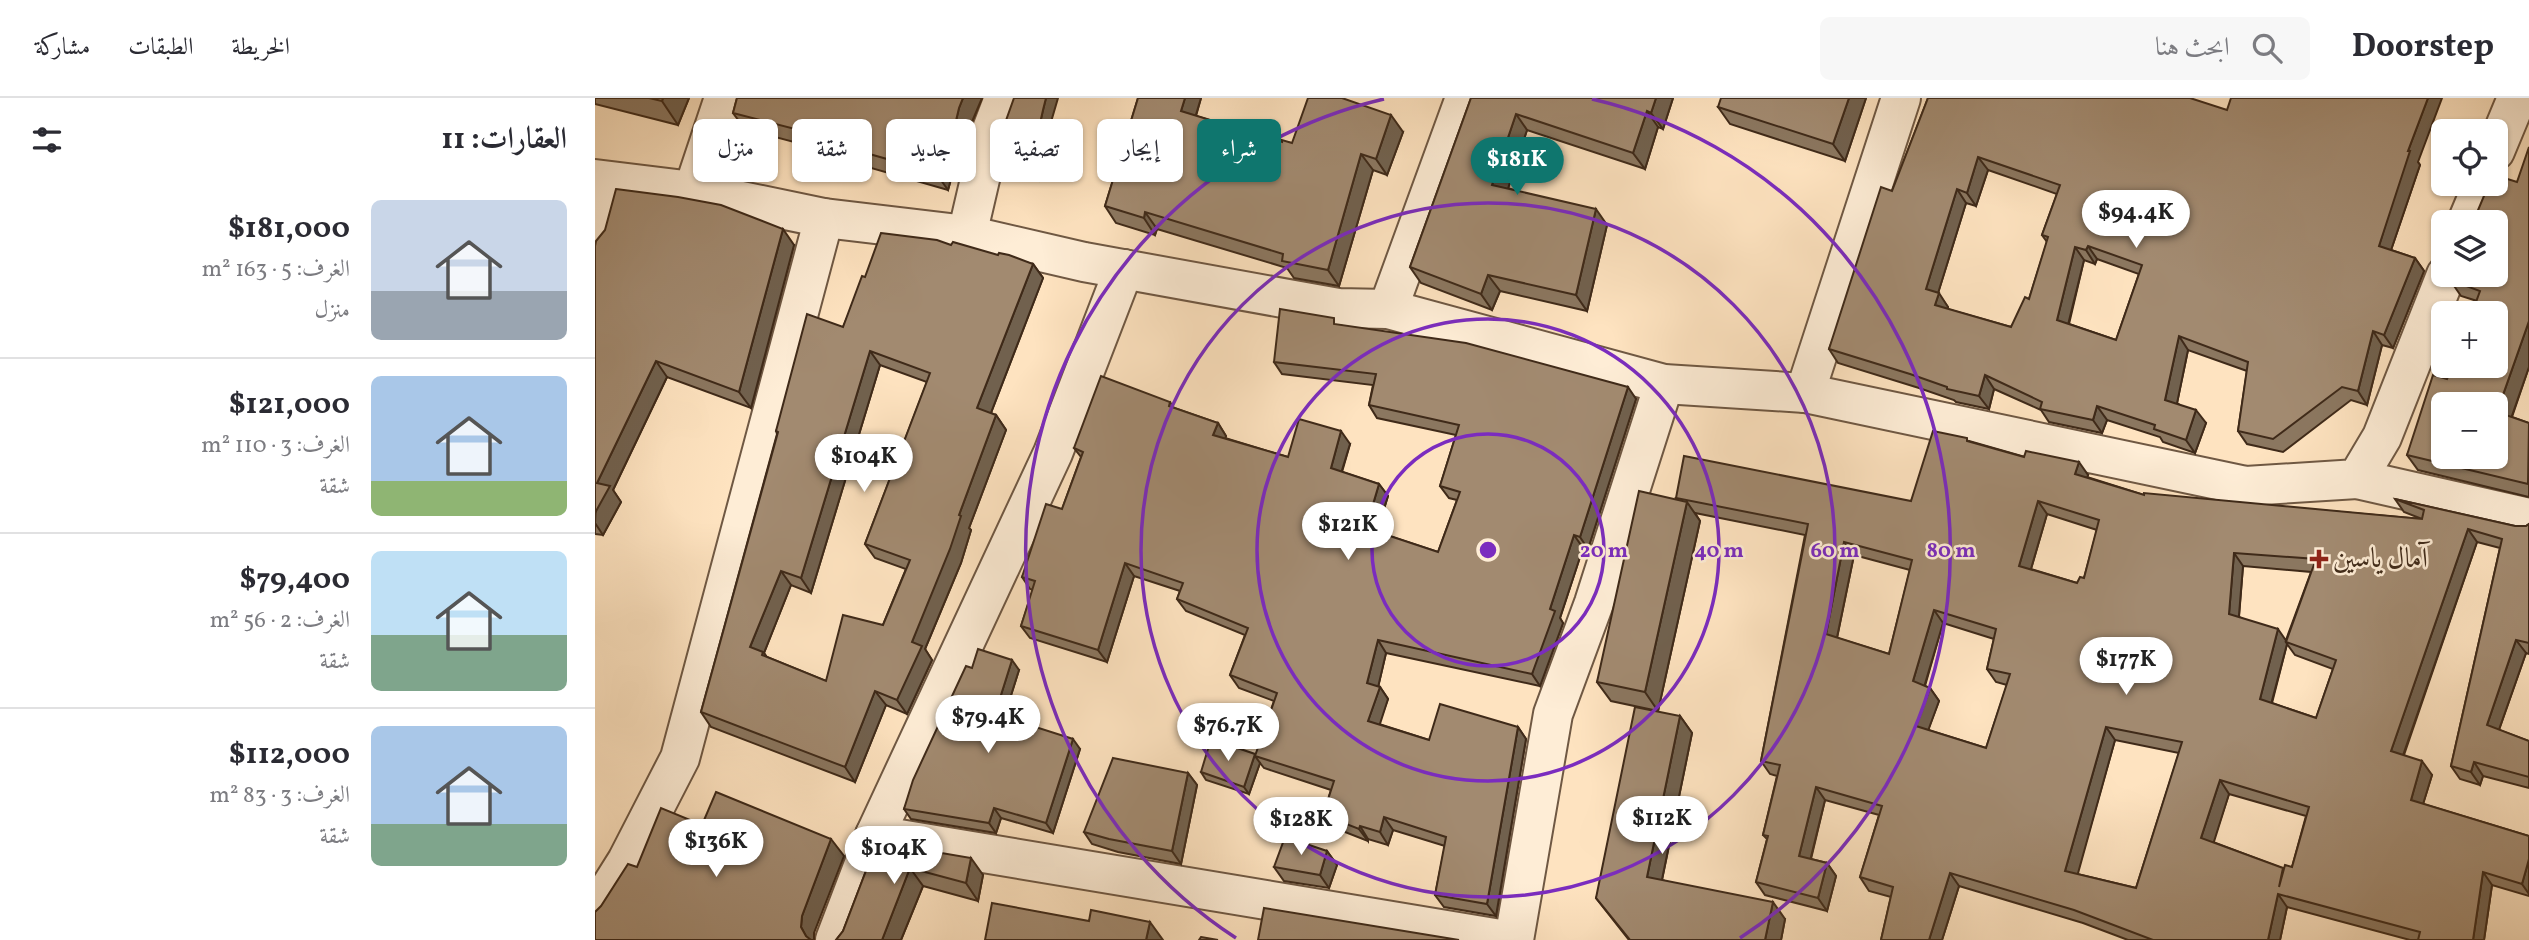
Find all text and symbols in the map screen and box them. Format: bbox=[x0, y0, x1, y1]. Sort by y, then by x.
search box bbox=[1820, 17, 2310, 80]
text: Doorstep bbox=[2352, 25, 2494, 71]
icon: search bbox=[2248, 29, 2286, 67]
text: ابحث هنا bbox=[2155, 30, 2230, 66]
text: مشاركة bbox=[35, 31, 90, 65]
text: الطبقات bbox=[128, 31, 194, 65]
text: الخريطة bbox=[232, 31, 290, 65]
text: العقارات: 11 bbox=[441, 119, 567, 161]
chip: منزل bbox=[693, 119, 778, 182]
chip: شقة bbox=[792, 119, 872, 182]
chip: جديد bbox=[886, 119, 976, 182]
chip: تصفية bbox=[990, 119, 1083, 182]
chip: إيجار bbox=[1097, 119, 1183, 182]
chip: شراء bbox=[1197, 119, 1281, 182]
map controls bbox=[2431, 119, 2508, 469]
button: locate bbox=[2431, 119, 2508, 196]
icon: filters bbox=[28, 121, 66, 159]
pin: $181K bbox=[1468, 138, 1566, 197]
text: $181K bbox=[1487, 144, 1547, 176]
pin: $94.4K bbox=[2079, 190, 2193, 250]
text: $94.4K bbox=[2098, 197, 2174, 229]
text: $181,000 bbox=[228, 208, 350, 250]
button: layers bbox=[2431, 210, 2508, 287]
icon: home bbox=[427, 228, 511, 312]
text: الغرف: 5 · 163 m² bbox=[202, 254, 350, 286]
text: منزل bbox=[315, 295, 350, 327]
button: + bbox=[2431, 301, 2508, 378]
text: $121,000 bbox=[229, 384, 350, 426]
button: − bbox=[2431, 392, 2508, 469]
icon: home bbox=[427, 404, 511, 488]
text: الغرف: 3 · 110 m² bbox=[201, 430, 350, 462]
pin: $104K bbox=[815, 434, 913, 494]
text: $104K bbox=[831, 441, 897, 473]
text: شقة bbox=[320, 471, 350, 503]
pin: $121K bbox=[1299, 503, 1397, 562]
text: $121K bbox=[1318, 509, 1378, 541]
text: 20 m bbox=[1580, 537, 1628, 566]
text: 40 m bbox=[1694, 537, 1744, 566]
text: 60 m bbox=[1811, 537, 1859, 566]
text: 80 m bbox=[1927, 537, 1975, 566]
centre of rings bbox=[1476, 538, 1500, 562]
place label: آمال ياسين bbox=[2333, 540, 2431, 579]
marker: آمال ياسين bbox=[2311, 551, 2327, 567]
text: $79,400 bbox=[239, 559, 350, 601]
icon: home bbox=[427, 579, 511, 663]
text: الغرف: 2 · 56 m² bbox=[210, 605, 350, 637]
pin: $177K bbox=[2077, 638, 2175, 697]
text: $177K bbox=[2096, 644, 2156, 676]
text: شقة bbox=[320, 646, 350, 678]
pin: $79.4K bbox=[931, 696, 1045, 755]
text: $79.4K bbox=[951, 702, 1025, 734]
pin: $76.7K bbox=[1171, 704, 1285, 763]
text: $76.7K bbox=[1193, 710, 1263, 742]
text: $112,000 bbox=[229, 734, 350, 776]
icon: home bbox=[427, 754, 511, 838]
text: الغرف: 3 · 83 m² bbox=[210, 780, 350, 812]
pin: $112K bbox=[1613, 796, 1711, 856]
pin: $128K bbox=[1252, 798, 1350, 857]
text: $112K bbox=[1632, 803, 1692, 835]
text: $128K bbox=[1269, 804, 1333, 836]
pin: $136K bbox=[667, 820, 765, 879]
text: شقة bbox=[320, 821, 350, 853]
text: $136K bbox=[684, 826, 748, 858]
pin: $104K bbox=[845, 826, 943, 886]
text: $104K bbox=[861, 833, 927, 865]

